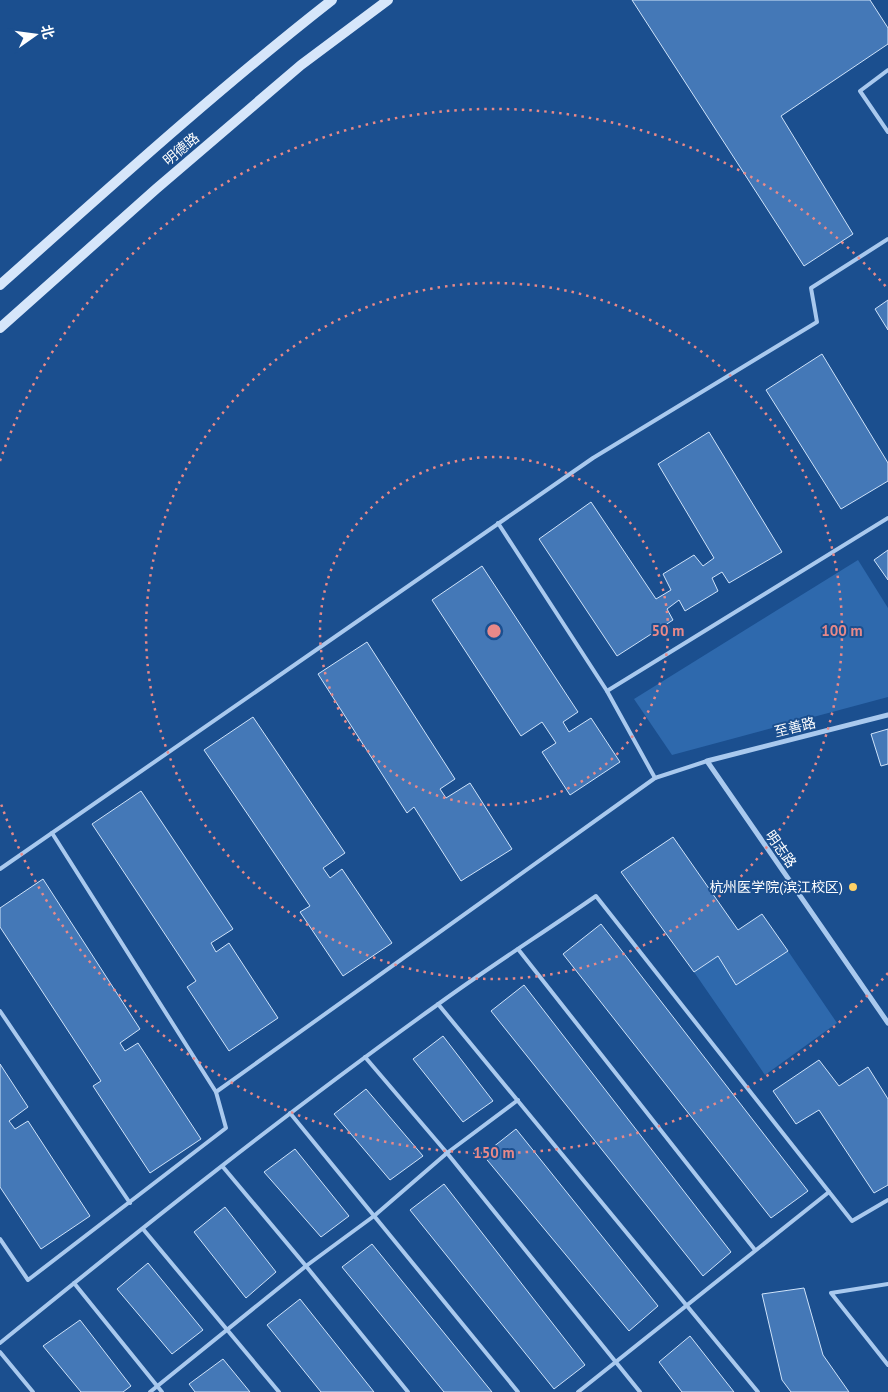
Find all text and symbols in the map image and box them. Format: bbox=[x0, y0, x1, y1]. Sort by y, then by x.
north arrow bbox=[10, 10, 60, 60]
text: 北 bbox=[37, 23, 58, 41]
street label: 明德路 bbox=[159, 129, 203, 169]
text: 50 m bbox=[652, 621, 684, 640]
text: 100 m bbox=[821, 621, 863, 640]
centre of rings bbox=[485, 622, 503, 640]
street label: 至善路 bbox=[772, 713, 818, 741]
street label: 明志路 bbox=[762, 827, 800, 871]
place label: 杭州医学院(滨江校区) bbox=[709, 878, 843, 896]
marker: 杭州医学院(滨江校区) bbox=[847, 881, 859, 893]
text: 150 m bbox=[473, 1143, 515, 1162]

